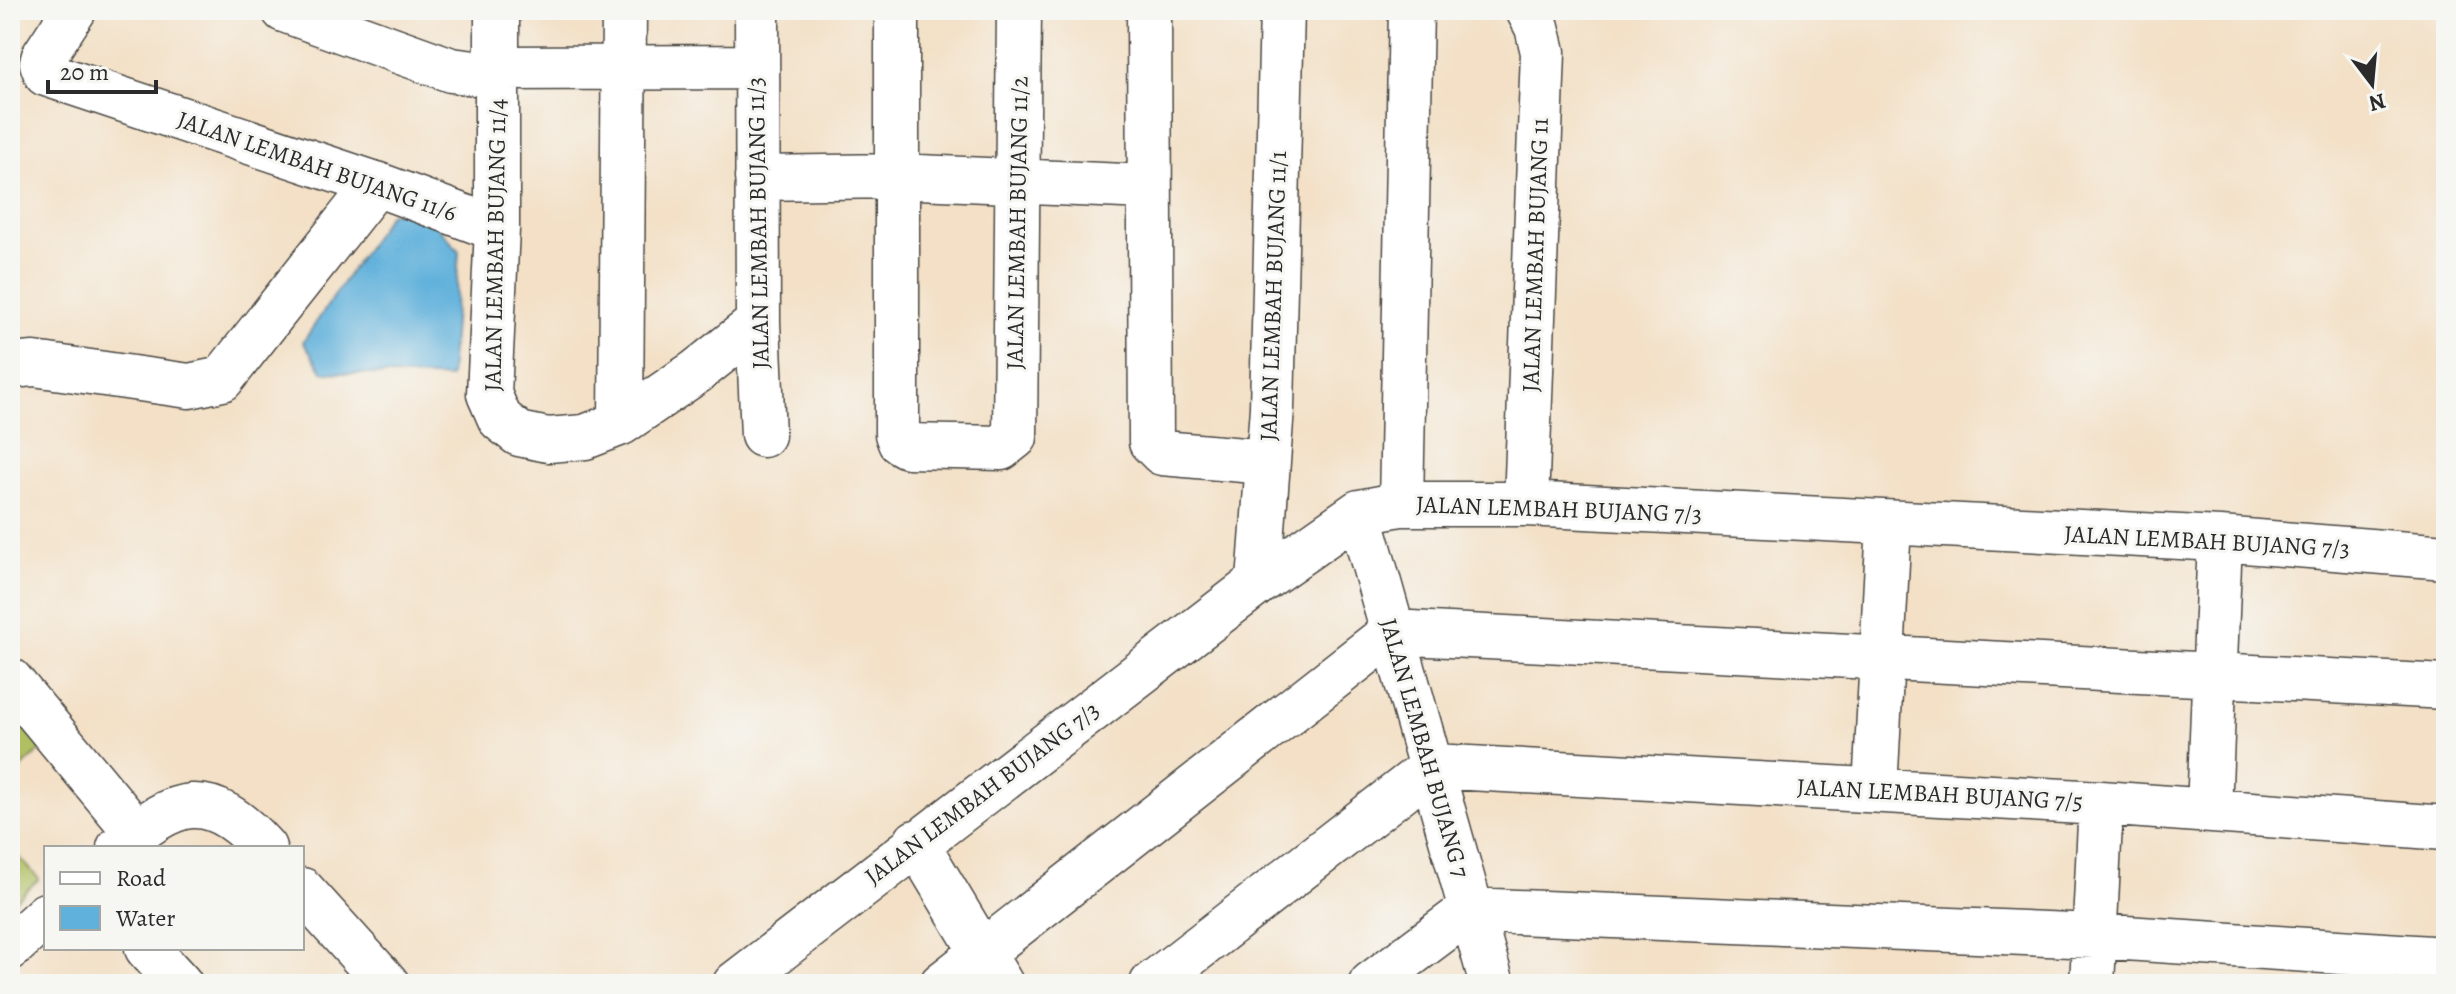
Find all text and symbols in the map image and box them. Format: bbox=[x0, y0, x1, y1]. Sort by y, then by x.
scale bar bbox=[48, 44, 156, 94]
north arrow bbox=[2332, 44, 2412, 124]
text: 20 m bbox=[60, 56, 109, 88]
street label: JALAN LEMBAH BUJANG 11/2 bbox=[998, 76, 1036, 370]
street label: JALAN LEMBAH BUJANG 11/3 bbox=[739, 77, 777, 369]
text: N bbox=[2365, 86, 2389, 119]
street label: JALAN LEMBAH BUJANG 11/4 bbox=[476, 98, 514, 392]
street label: JALAN LEMBAH BUJANG 11/6 bbox=[173, 103, 461, 229]
street label: JALAN LEMBAH BUJANG 11 bbox=[1514, 117, 1556, 393]
street label: JALAN LEMBAH BUJANG 11/1 bbox=[1252, 150, 1294, 442]
street label: JALAN LEMBAH BUJANG 7/3 bbox=[1415, 488, 1703, 530]
street label: JALAN LEMBAH BUJANG 7/3 bbox=[2063, 518, 2351, 564]
street label: JALAN LEMBAH BUJANG 7 bbox=[1373, 615, 1478, 882]
street label: JALAN LEMBAH BUJANG 7/3 bbox=[858, 694, 1106, 892]
street label: JALAN LEMBAH BUJANG 7/5 bbox=[1796, 771, 2084, 817]
legend bbox=[44, 846, 304, 950]
text: Road bbox=[116, 862, 166, 894]
text: Water bbox=[115, 902, 176, 934]

